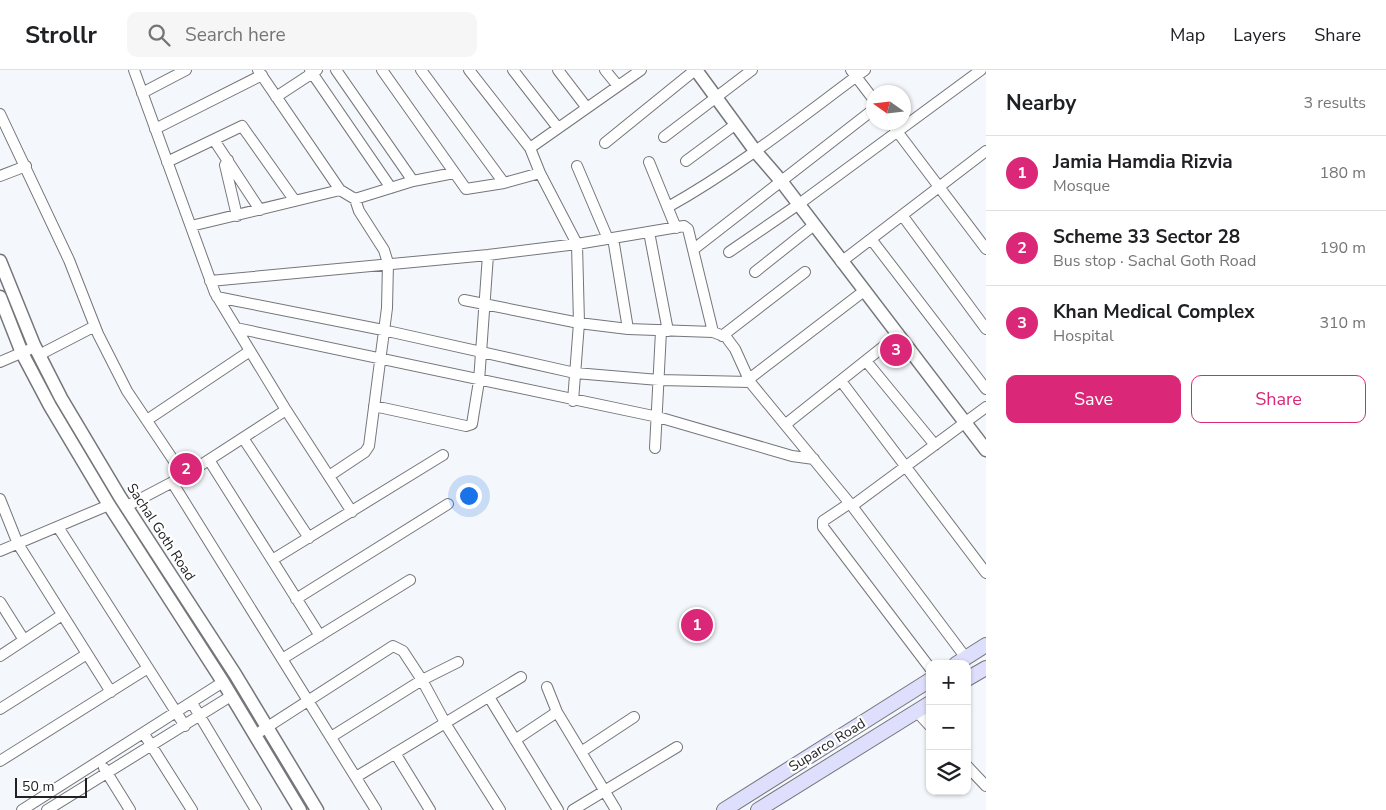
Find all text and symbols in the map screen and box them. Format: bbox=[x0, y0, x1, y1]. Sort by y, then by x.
search box bbox=[127, 12, 477, 57]
text: Strollr bbox=[25, 19, 97, 51]
icon: search bbox=[145, 21, 173, 49]
text: Search here bbox=[185, 22, 286, 48]
text: Map bbox=[1170, 23, 1205, 47]
text: Layers bbox=[1233, 23, 1286, 47]
text: Share bbox=[1314, 23, 1361, 47]
north arrow bbox=[866, 85, 911, 130]
text: Nearby bbox=[1006, 89, 1076, 117]
text: 3 results bbox=[1304, 92, 1366, 114]
text: Jamia Hamdia Rizvia bbox=[1053, 149, 1233, 175]
text: 1 bbox=[1017, 162, 1027, 184]
text: 180 m bbox=[1319, 162, 1366, 184]
text: Mosque bbox=[1053, 175, 1110, 197]
text: Scheme 33 Sector 28 bbox=[1053, 224, 1240, 250]
text: 2 bbox=[1017, 237, 1027, 259]
text: 190 m bbox=[1319, 237, 1366, 259]
text: Bus stop · Sachal Goth Road bbox=[1053, 250, 1256, 272]
text: Khan Medical Complex bbox=[1053, 299, 1255, 325]
text: 3 bbox=[1017, 312, 1027, 334]
text: 310 m bbox=[1319, 312, 1366, 334]
text: Hospital bbox=[1053, 325, 1114, 347]
pin: 3 bbox=[880, 331, 912, 369]
button: Save bbox=[1006, 375, 1181, 423]
button: Share bbox=[1191, 375, 1366, 423]
pin: 2 bbox=[170, 450, 202, 488]
street label: Sachal Goth Road bbox=[122, 480, 200, 584]
your location bbox=[456, 483, 482, 509]
pin: 1 bbox=[681, 606, 713, 644]
map controls bbox=[926, 660, 971, 795]
button: + bbox=[926, 660, 971, 705]
button: − bbox=[926, 705, 971, 750]
street label: Suparco Road bbox=[785, 714, 869, 776]
button: layers bbox=[926, 750, 971, 795]
scale bar bbox=[15, 775, 88, 798]
text: 50 m bbox=[22, 777, 54, 796]

